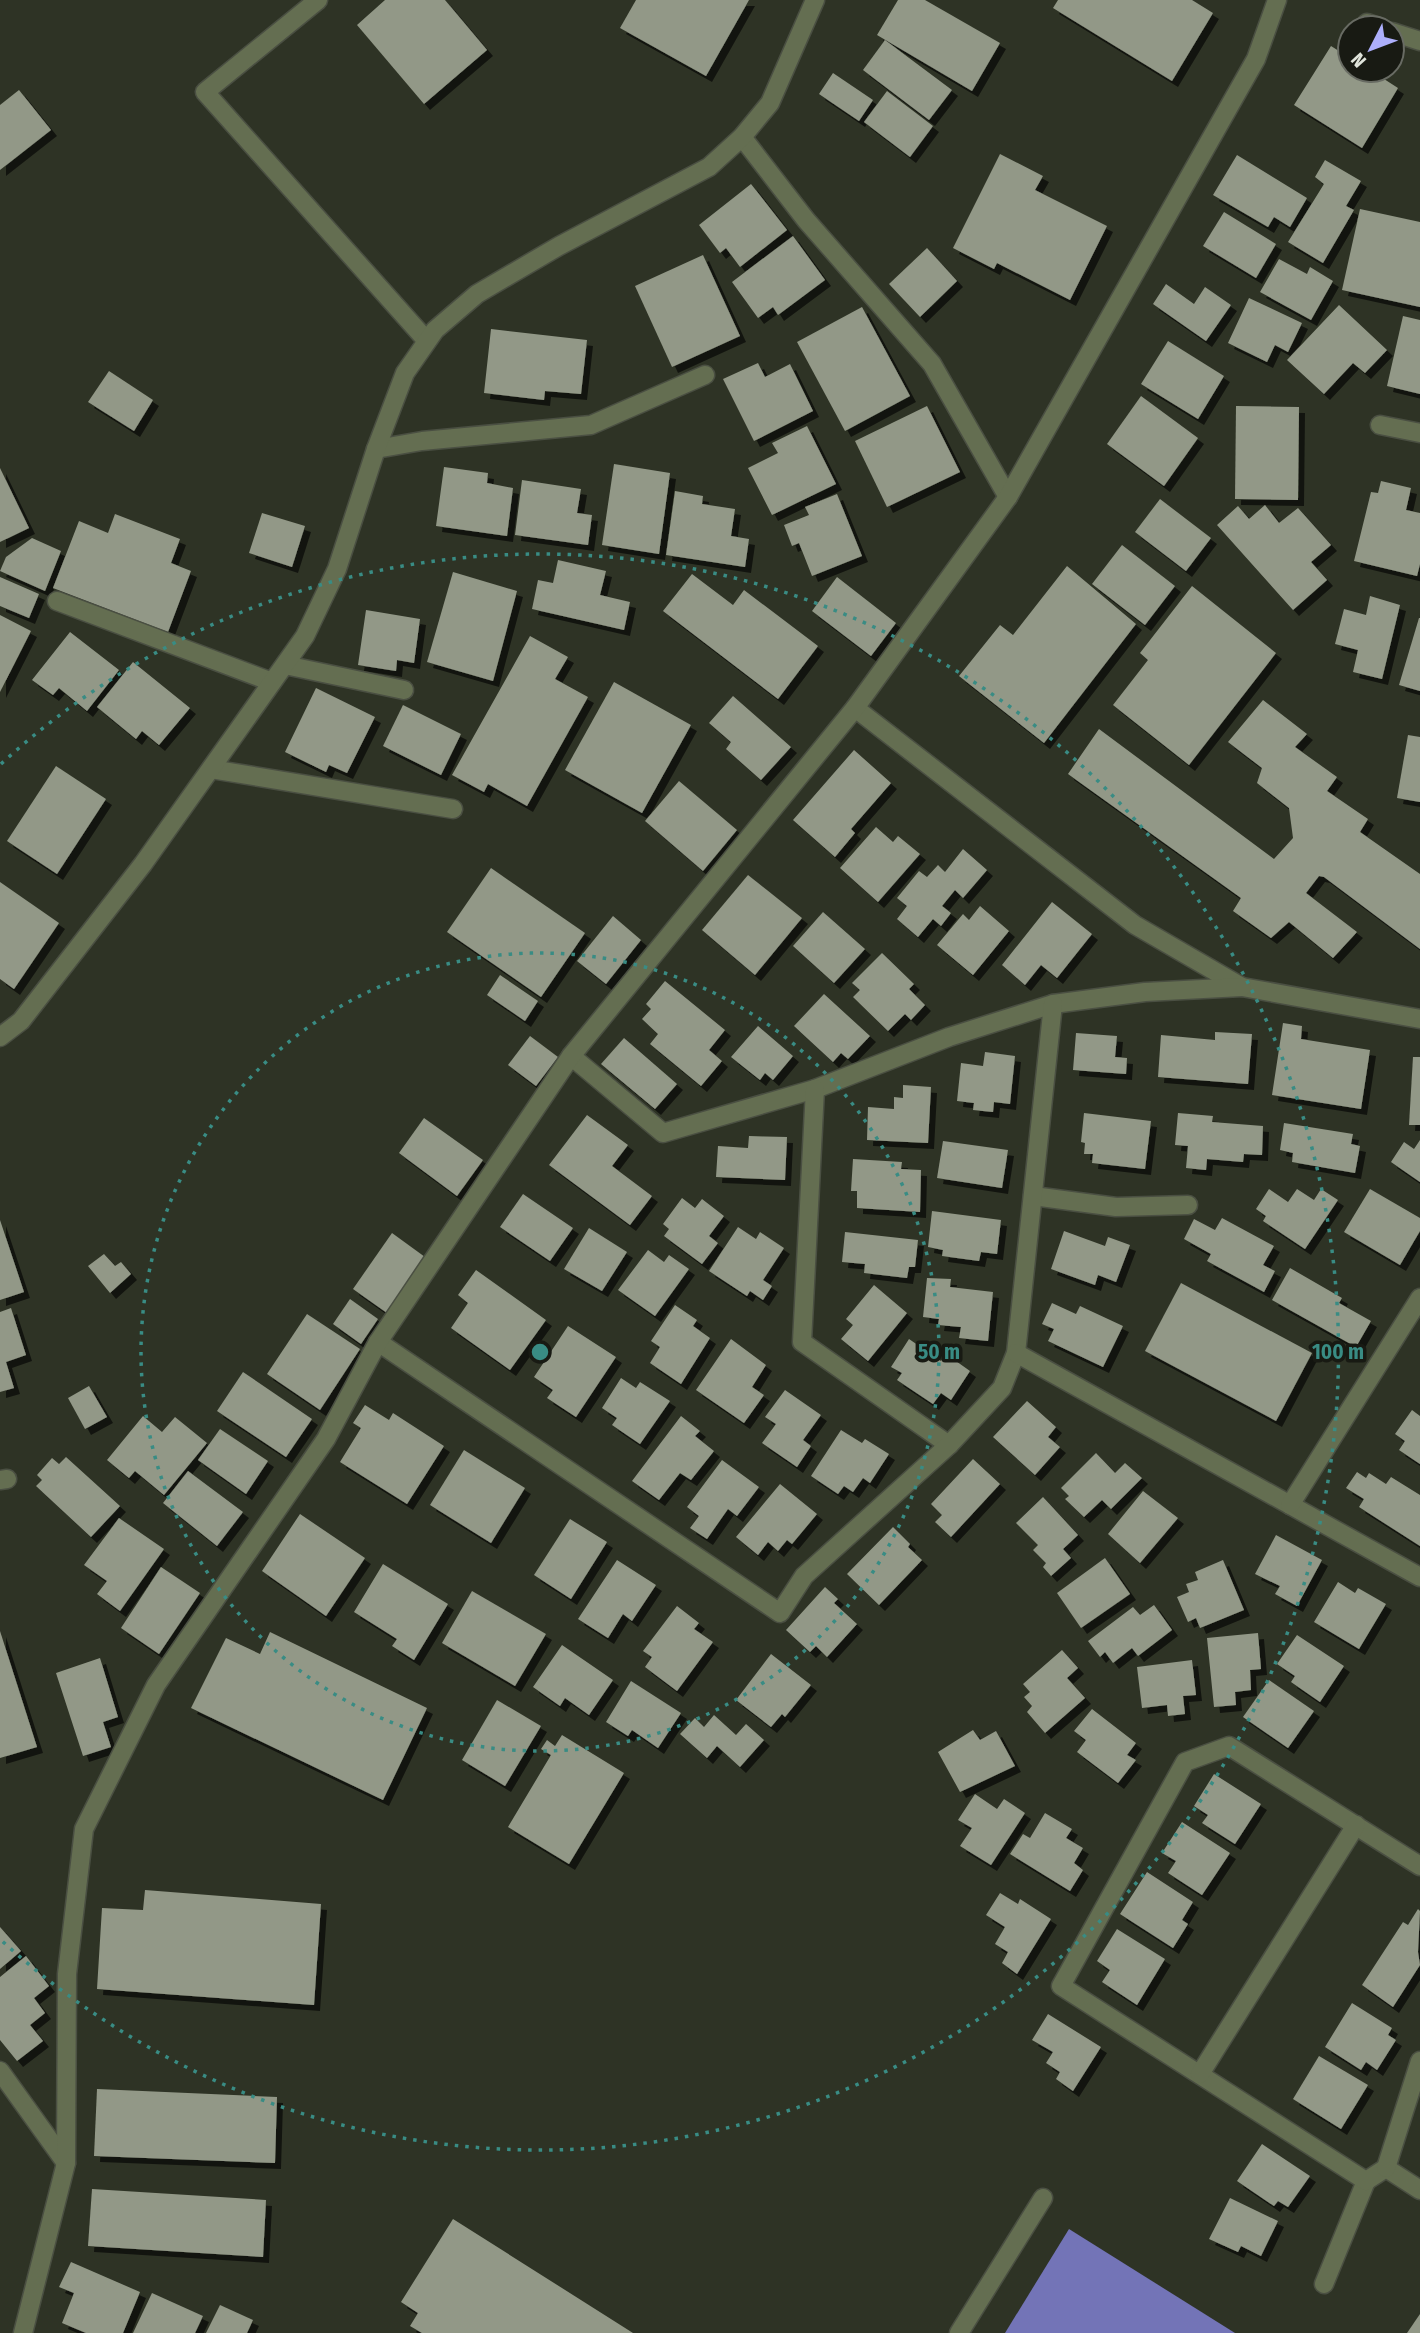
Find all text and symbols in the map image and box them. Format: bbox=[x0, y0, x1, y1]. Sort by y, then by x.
north arrow bbox=[1336, 14, 1406, 84]
text: N bbox=[1346, 48, 1371, 72]
text: 50 m bbox=[918, 1339, 960, 1365]
text: 100 m bbox=[1312, 1339, 1364, 1365]
centre of rings bbox=[528, 1340, 552, 1364]

